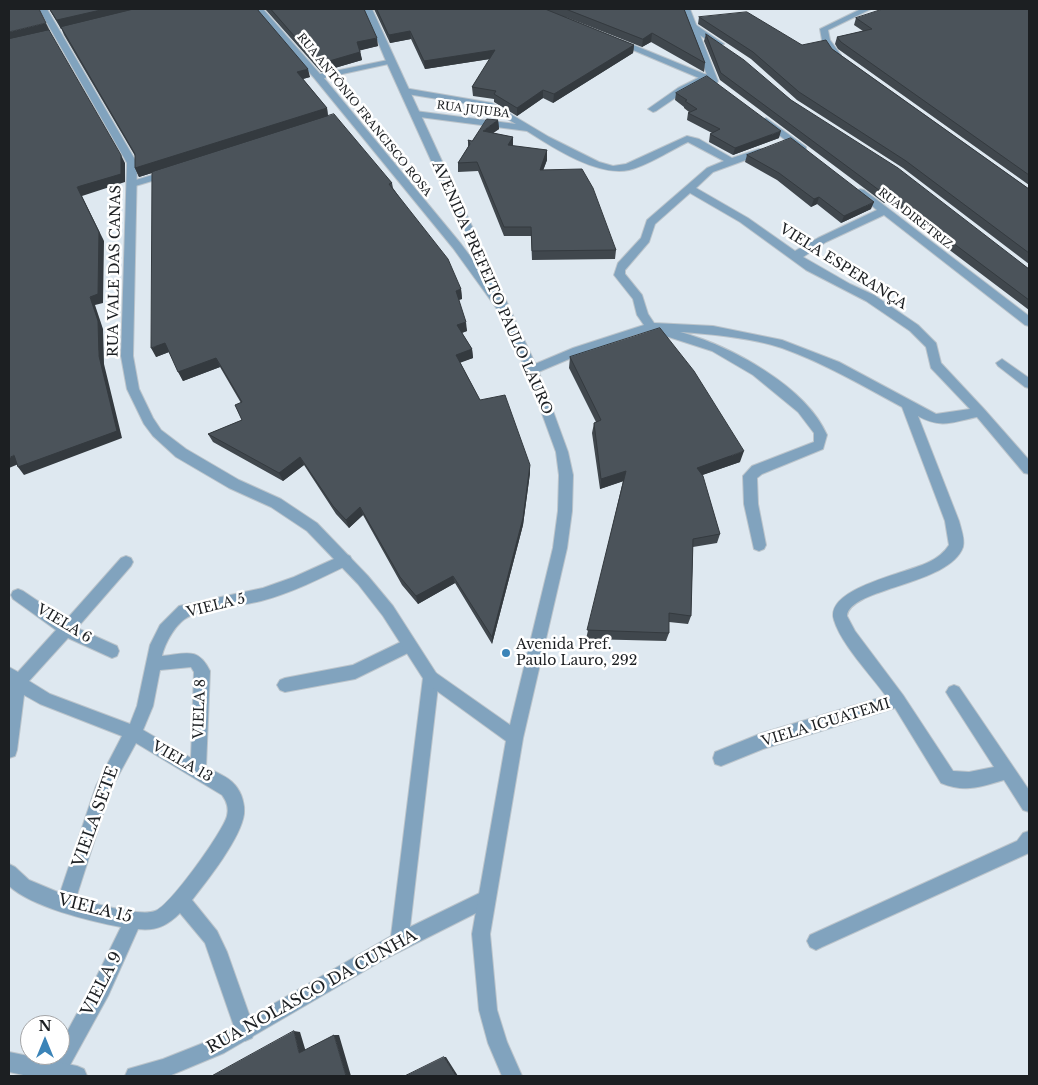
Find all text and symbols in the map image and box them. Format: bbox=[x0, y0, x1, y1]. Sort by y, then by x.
street label: RUA ANTÔNIO FRANCISCO ROSA bbox=[294, 31, 434, 199]
street label: RUA JUJUBA bbox=[436, 99, 510, 121]
street label: AVENIDA PREFEITO PAULO LAURO bbox=[428, 159, 556, 417]
street label: RUA VALE DAS CANAS bbox=[105, 185, 125, 357]
street label: RUA DIRETRIZ bbox=[875, 186, 955, 252]
street label: VIELA ESPERANÇA bbox=[776, 221, 910, 313]
street label: VIELA 5 bbox=[185, 591, 247, 621]
street label: VIELA 6 bbox=[34, 601, 94, 647]
place label: Avenida Pref. Paulo Lauro, 292 bbox=[516, 637, 637, 670]
marker: Avenida Pref. Paulo Lauro, 292 bbox=[500, 647, 512, 659]
street label: VIELA 8 bbox=[191, 679, 209, 739]
street label: VIELA IGUATEMI bbox=[760, 695, 892, 751]
street label: VIELA 13 bbox=[149, 738, 215, 786]
street label: VIELA SETE bbox=[69, 764, 123, 870]
street label: VIELA 15 bbox=[56, 891, 134, 927]
street label: RUA NOLASCO DA CUNHA bbox=[204, 926, 420, 1058]
street label: VIELA 9 bbox=[78, 949, 126, 1019]
north arrow bbox=[20, 1015, 70, 1065]
text: N bbox=[38, 1017, 52, 1035]

